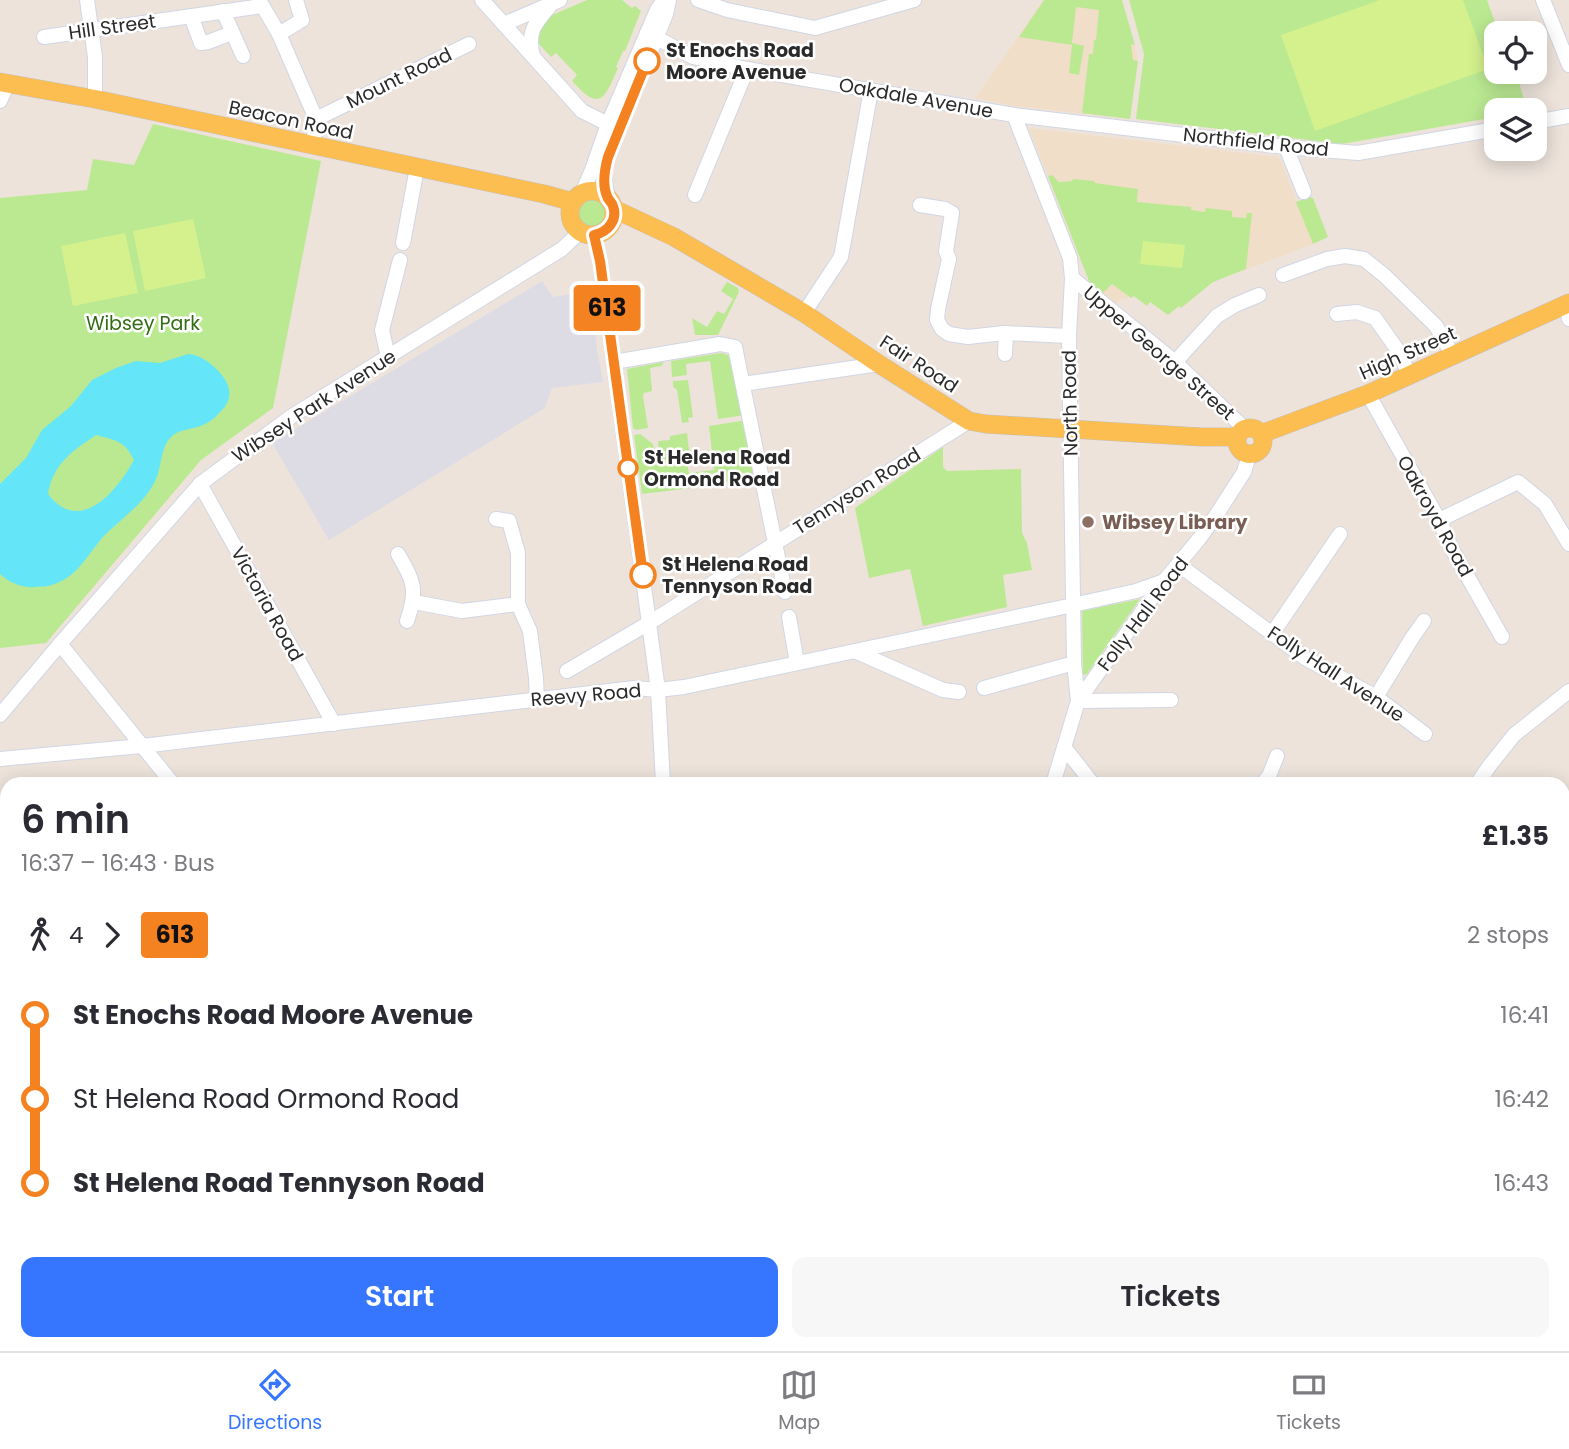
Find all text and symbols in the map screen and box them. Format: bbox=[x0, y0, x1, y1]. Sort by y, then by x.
street label: Hill Street bbox=[67, 8, 157, 46]
map controls bbox=[1484, 21, 1547, 161]
button: locate bbox=[1484, 21, 1547, 84]
place label: St Enochs Road Moore Avenue bbox=[666, 37, 814, 86]
street label: Mount Road bbox=[342, 41, 456, 115]
marker: St Enochs Road Moore Avenue bbox=[634, 48, 660, 74]
street label: Oakdale Avenue bbox=[837, 71, 995, 125]
street label: Beacon Road bbox=[226, 94, 356, 146]
button: layers bbox=[1484, 98, 1547, 161]
street label: Northfield Road bbox=[1182, 121, 1330, 163]
street label: Upper George Street bbox=[1077, 279, 1241, 427]
line badge: 613 bbox=[567, 285, 647, 331]
text: 613 bbox=[588, 291, 626, 324]
park label: Wibsey Park bbox=[86, 310, 200, 337]
street label: High Street bbox=[1355, 320, 1461, 386]
street label: Fair Road bbox=[874, 329, 964, 399]
street label: Wibsey Park Avenue bbox=[227, 343, 401, 469]
street label: North Road bbox=[1056, 350, 1084, 456]
street label: Tennyson Road bbox=[788, 441, 926, 541]
place label: St Helena Road Ormond Road bbox=[644, 444, 790, 493]
street label: Oakroyd Road bbox=[1391, 450, 1479, 582]
marker: St Helena Road Ormond Road bbox=[618, 458, 638, 478]
place label: Wibsey Library bbox=[1102, 509, 1249, 536]
marker: Wibsey Library bbox=[1080, 514, 1096, 530]
street label: Victoria Road bbox=[224, 542, 310, 666]
place label: St Helena Road Tennyson Road bbox=[662, 551, 812, 600]
street label: Folly Hall Road bbox=[1091, 551, 1195, 677]
marker: St Helena Road Tennyson Road bbox=[630, 562, 656, 588]
street label: Folly Hall Avenue bbox=[1262, 619, 1410, 729]
street label: Reevy Road bbox=[530, 677, 642, 713]
text: 6 min bbox=[21, 793, 130, 846]
text: £1.35 bbox=[1482, 818, 1549, 854]
text: 16:37 – 16:43 · Bus bbox=[21, 847, 215, 879]
icon: walk bbox=[21, 916, 59, 954]
icon: forward bbox=[93, 916, 131, 954]
text: 613 bbox=[155, 918, 194, 951]
text: 4 bbox=[69, 919, 83, 951]
text: 2 stops bbox=[1467, 919, 1549, 951]
text: St Enochs Road Moore Avenue bbox=[73, 997, 473, 1033]
text: 16:41 bbox=[1500, 999, 1549, 1031]
text: St Helena Road Ormond Road bbox=[73, 1081, 459, 1117]
text: 16:42 bbox=[1494, 1083, 1549, 1115]
text: St Helena Road Tennyson Road bbox=[73, 1165, 485, 1201]
text: 16:43 bbox=[1494, 1167, 1549, 1199]
button: Start bbox=[21, 1257, 778, 1337]
button: Tickets bbox=[792, 1257, 1549, 1337]
tab: Directions bbox=[228, 1366, 322, 1437]
tab: Map bbox=[778, 1366, 820, 1437]
tab: Tickets bbox=[1276, 1366, 1341, 1437]

